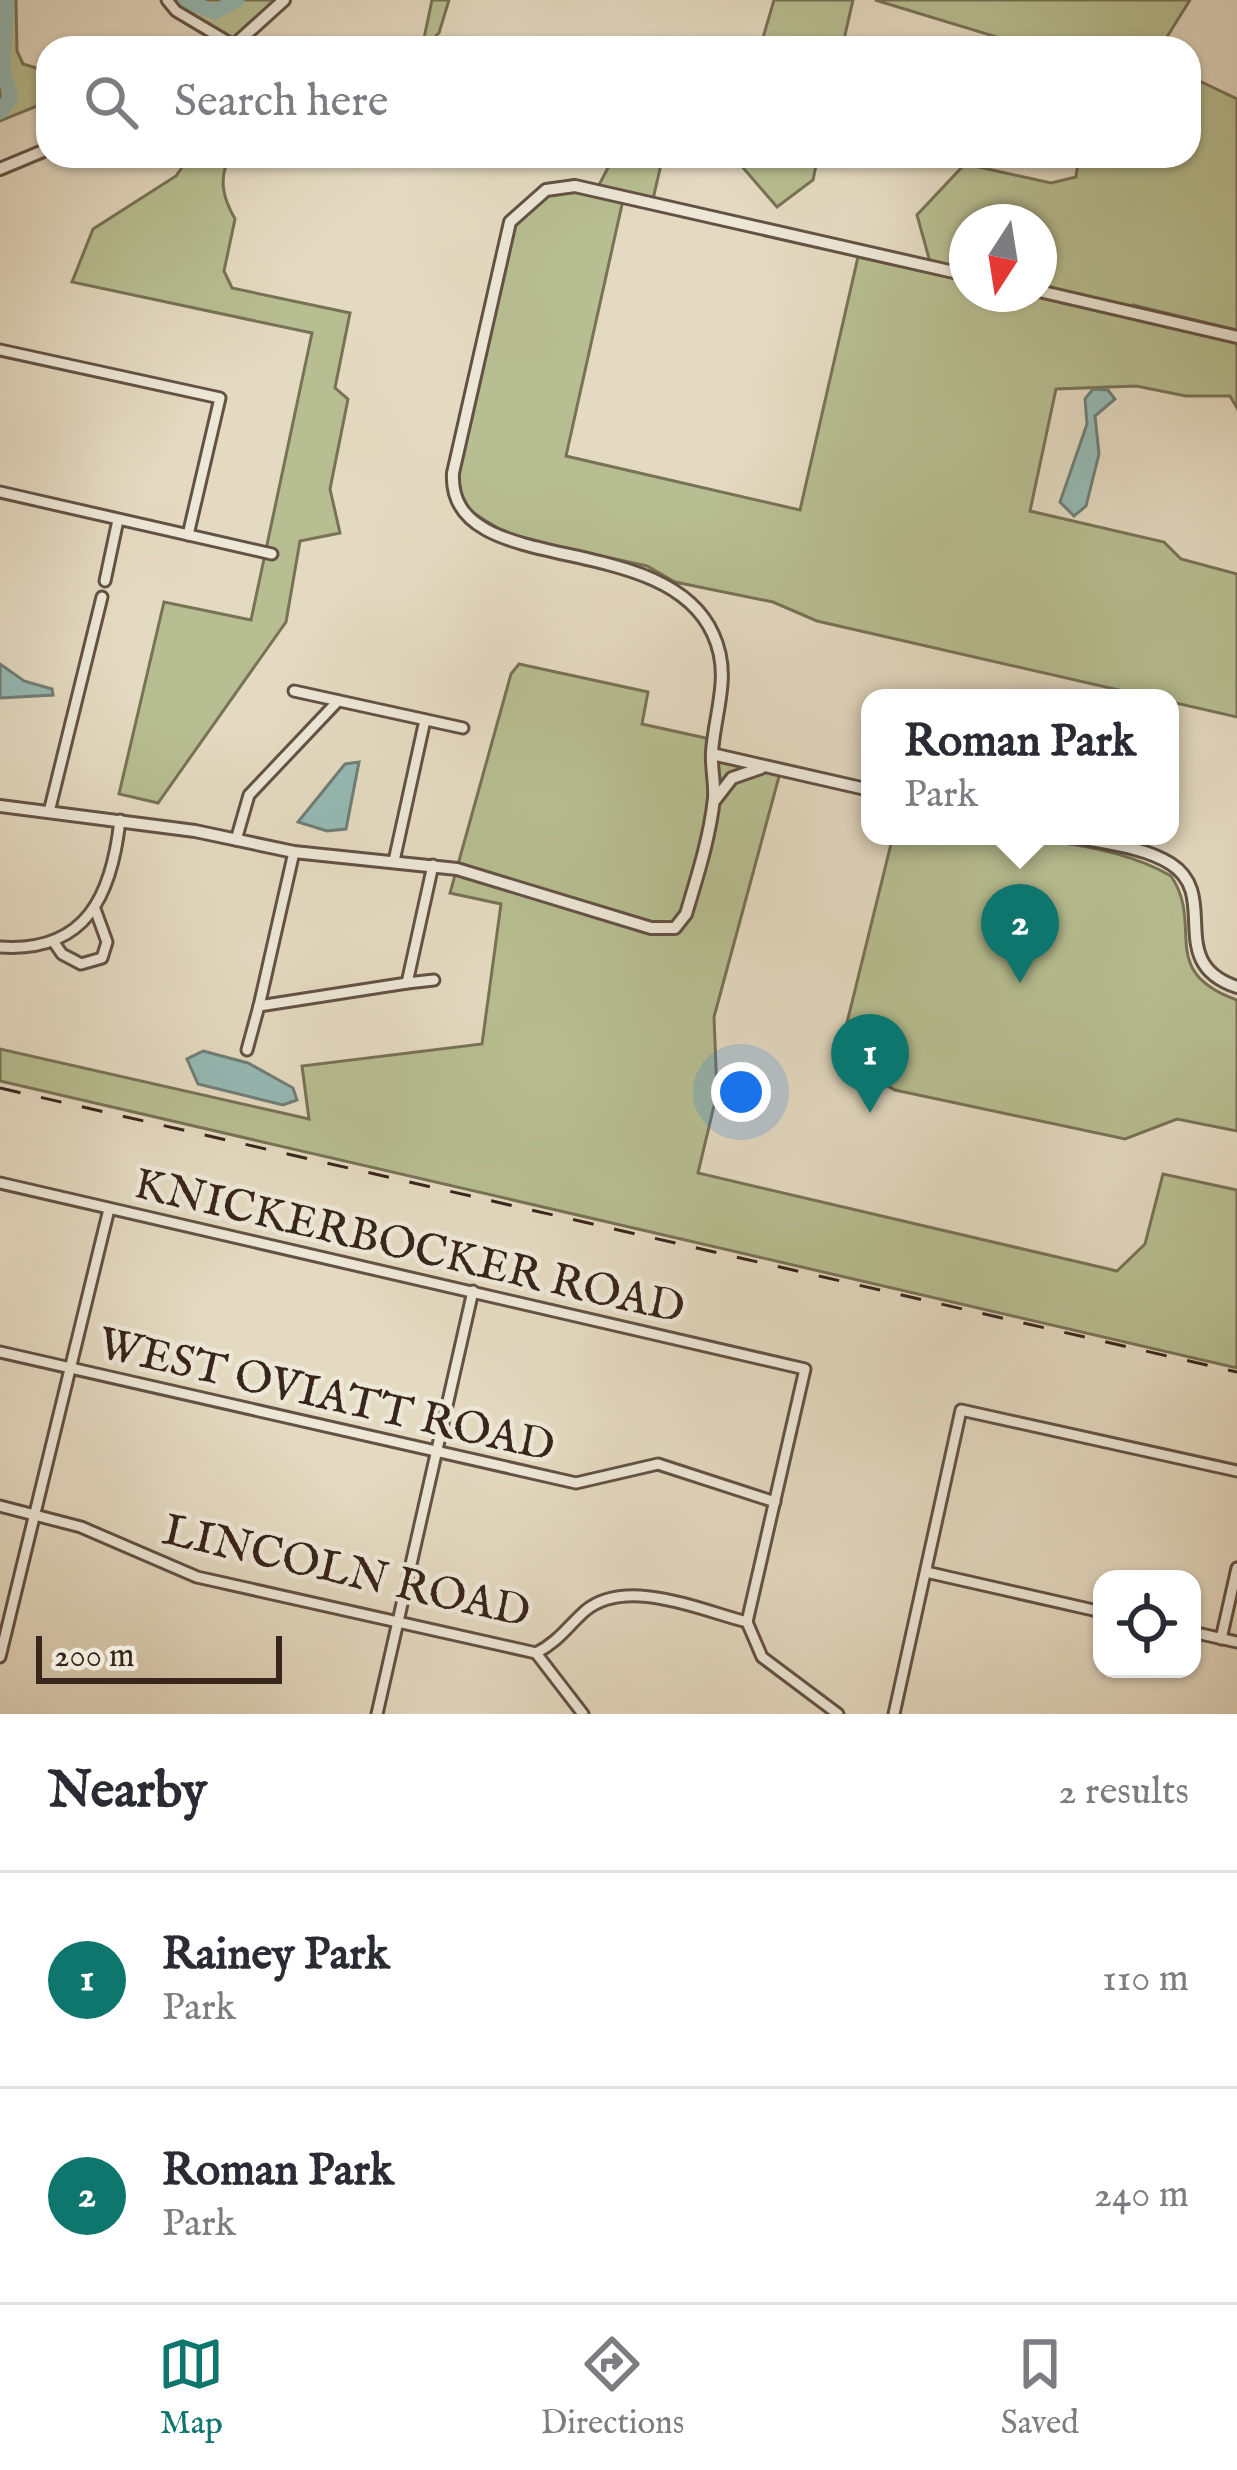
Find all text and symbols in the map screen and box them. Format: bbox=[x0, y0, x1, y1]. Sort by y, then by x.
search box bbox=[36, 36, 1201, 168]
icon: search bbox=[78, 69, 144, 135]
text: Search here bbox=[174, 74, 388, 131]
north arrow bbox=[949, 204, 1057, 312]
popup bbox=[861, 689, 1179, 845]
text: Roman Park bbox=[904, 714, 1136, 771]
text: Park bbox=[904, 771, 978, 820]
pin: 2 bbox=[981, 884, 1059, 983]
pin: 1 bbox=[831, 1014, 909, 1113]
your location bbox=[711, 1062, 771, 1122]
street label: KNICKERBOCKER ROAD bbox=[128, 1156, 690, 1339]
street label: WEST OVIATT ROAD bbox=[92, 1316, 560, 1477]
street label: LINCOLN ROAD bbox=[157, 1502, 535, 1642]
map controls bbox=[1093, 1570, 1201, 1678]
button: locate bbox=[1093, 1570, 1201, 1678]
scale bar bbox=[36, 1630, 282, 1683]
text: 200 m bbox=[54, 1636, 135, 1678]
text: Nearby bbox=[48, 1760, 207, 1825]
text: 2 results bbox=[1058, 1768, 1189, 1817]
text: Rainey Park bbox=[162, 1927, 390, 1984]
text: 1 bbox=[80, 1955, 94, 2004]
text: 110 m bbox=[1102, 1955, 1189, 2004]
text: Park bbox=[162, 1984, 236, 2033]
text: Roman Park bbox=[162, 2143, 394, 2200]
text: 2 bbox=[78, 2171, 96, 2220]
text: 240 m bbox=[1094, 2171, 1189, 2220]
text: Park bbox=[162, 2200, 236, 2249]
tab: Map bbox=[158, 2331, 224, 2445]
tab: Directions bbox=[541, 2331, 684, 2445]
tab: Saved bbox=[1001, 2331, 1079, 2445]

